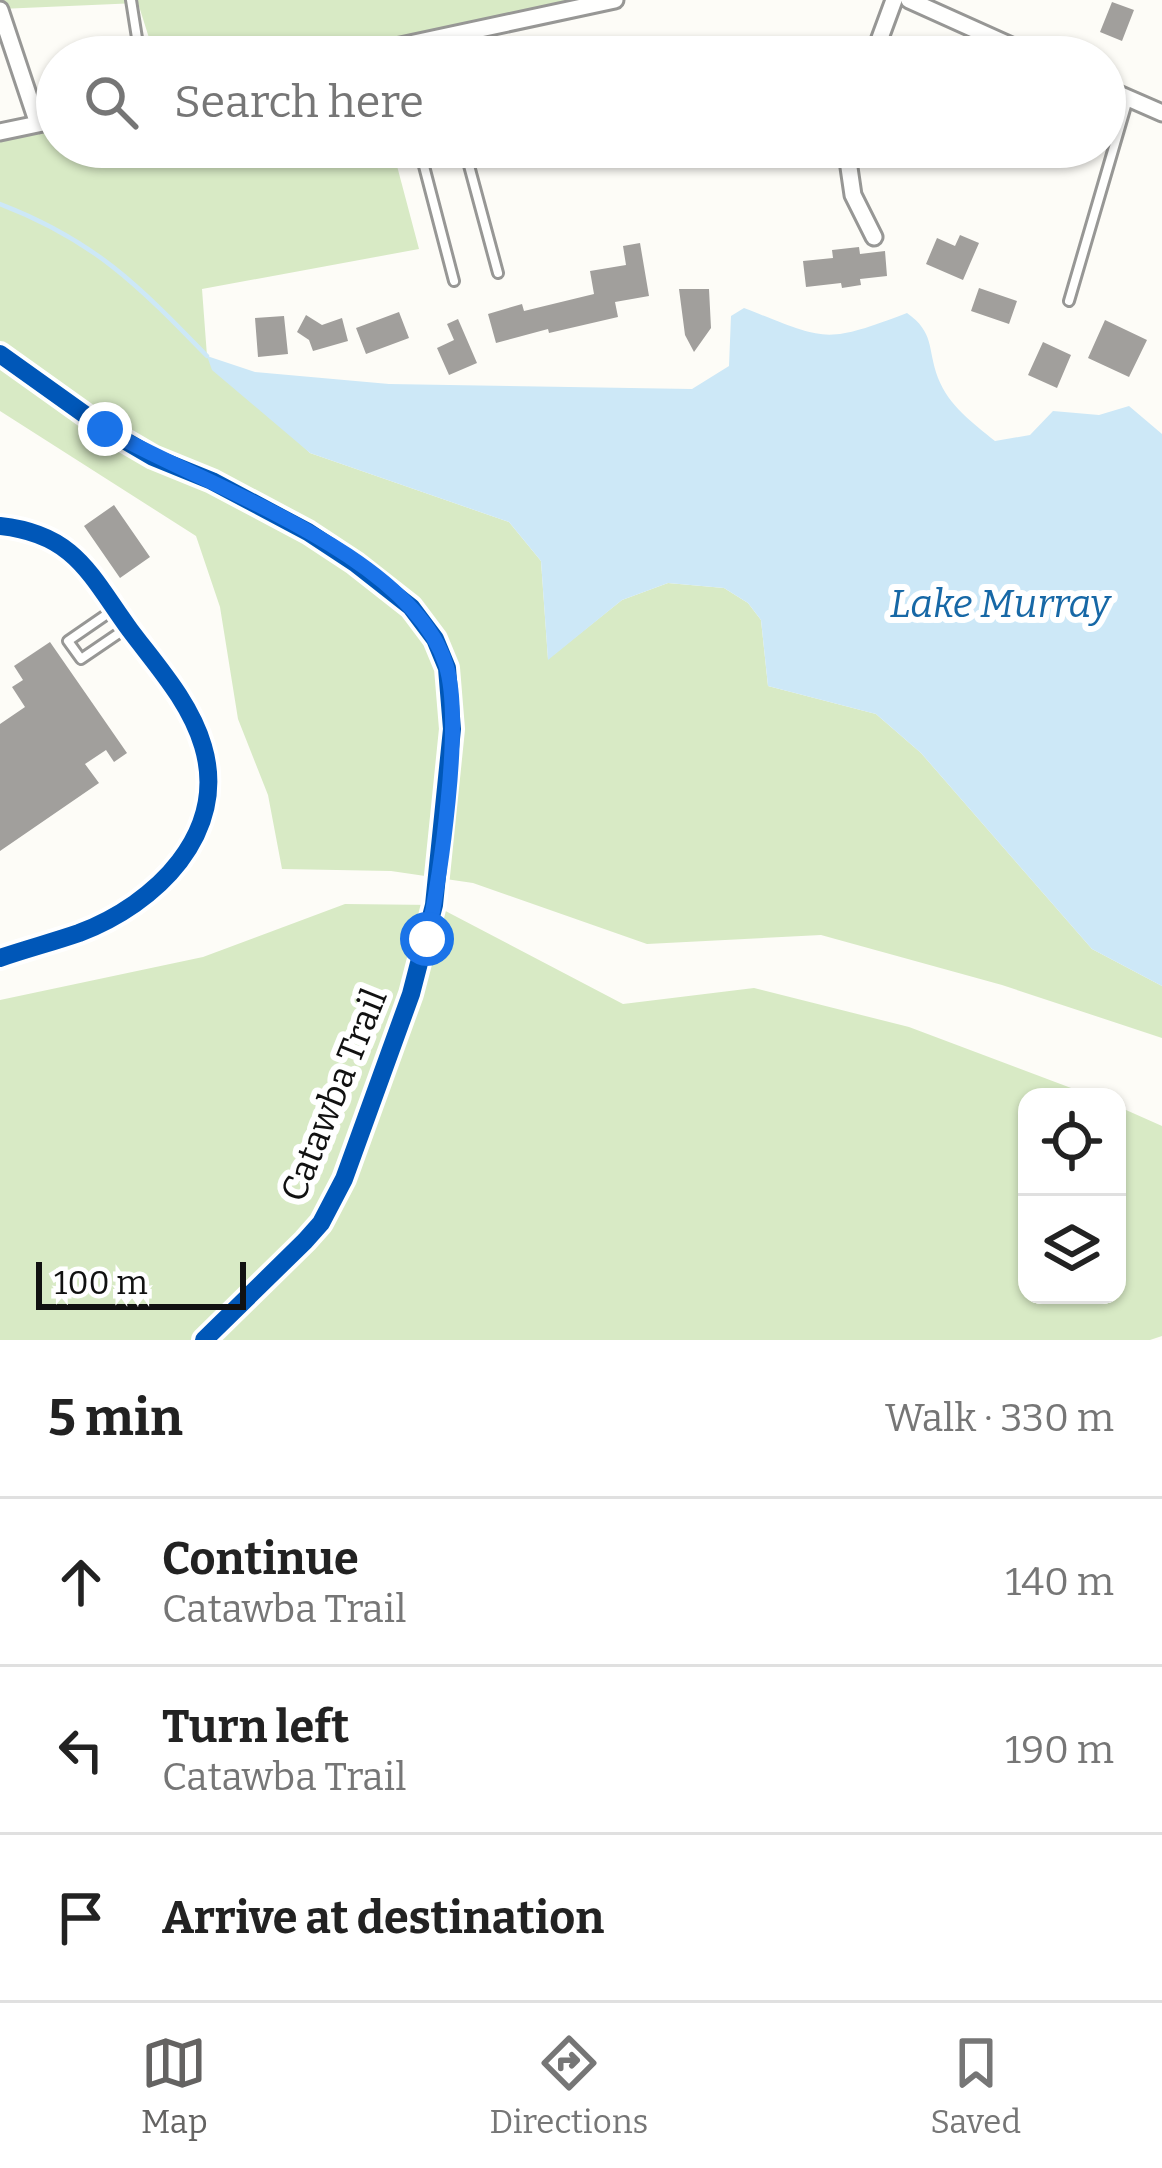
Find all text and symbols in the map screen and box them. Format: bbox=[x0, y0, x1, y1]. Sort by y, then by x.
search box bbox=[36, 36, 1126, 168]
icon: search bbox=[78, 69, 144, 135]
text: Search here bbox=[174, 75, 424, 129]
route end bbox=[78, 402, 132, 456]
water label: Lake Murray bbox=[890, 581, 1112, 627]
route start bbox=[400, 912, 454, 966]
street label: Catawba Trail bbox=[271, 982, 397, 1208]
map controls bbox=[1018, 1088, 1126, 1304]
button: locate bbox=[1018, 1088, 1126, 1196]
button: layers bbox=[1018, 1196, 1126, 1304]
scale bar bbox=[36, 1256, 246, 1309]
text: 100 m bbox=[54, 1263, 148, 1303]
text: 5 min bbox=[48, 1387, 183, 1449]
text: Walk · 330 m bbox=[885, 1395, 1114, 1441]
text: Continue bbox=[162, 1532, 359, 1586]
icon: ahead bbox=[48, 1549, 114, 1615]
text: 140 m bbox=[1005, 1559, 1114, 1605]
text: Catawba Trail bbox=[162, 1586, 406, 1632]
text: Turn left bbox=[162, 1700, 349, 1754]
icon: left bbox=[48, 1717, 114, 1783]
text: 190 m bbox=[1005, 1727, 1114, 1773]
text: Catawba Trail bbox=[162, 1754, 406, 1800]
icon: arrive bbox=[48, 1885, 114, 1951]
text: Arrive at destination bbox=[162, 1891, 604, 1945]
tab: Map bbox=[141, 2030, 208, 2142]
tab: Directions bbox=[490, 2030, 648, 2142]
tab: Saved bbox=[930, 2030, 1021, 2142]

